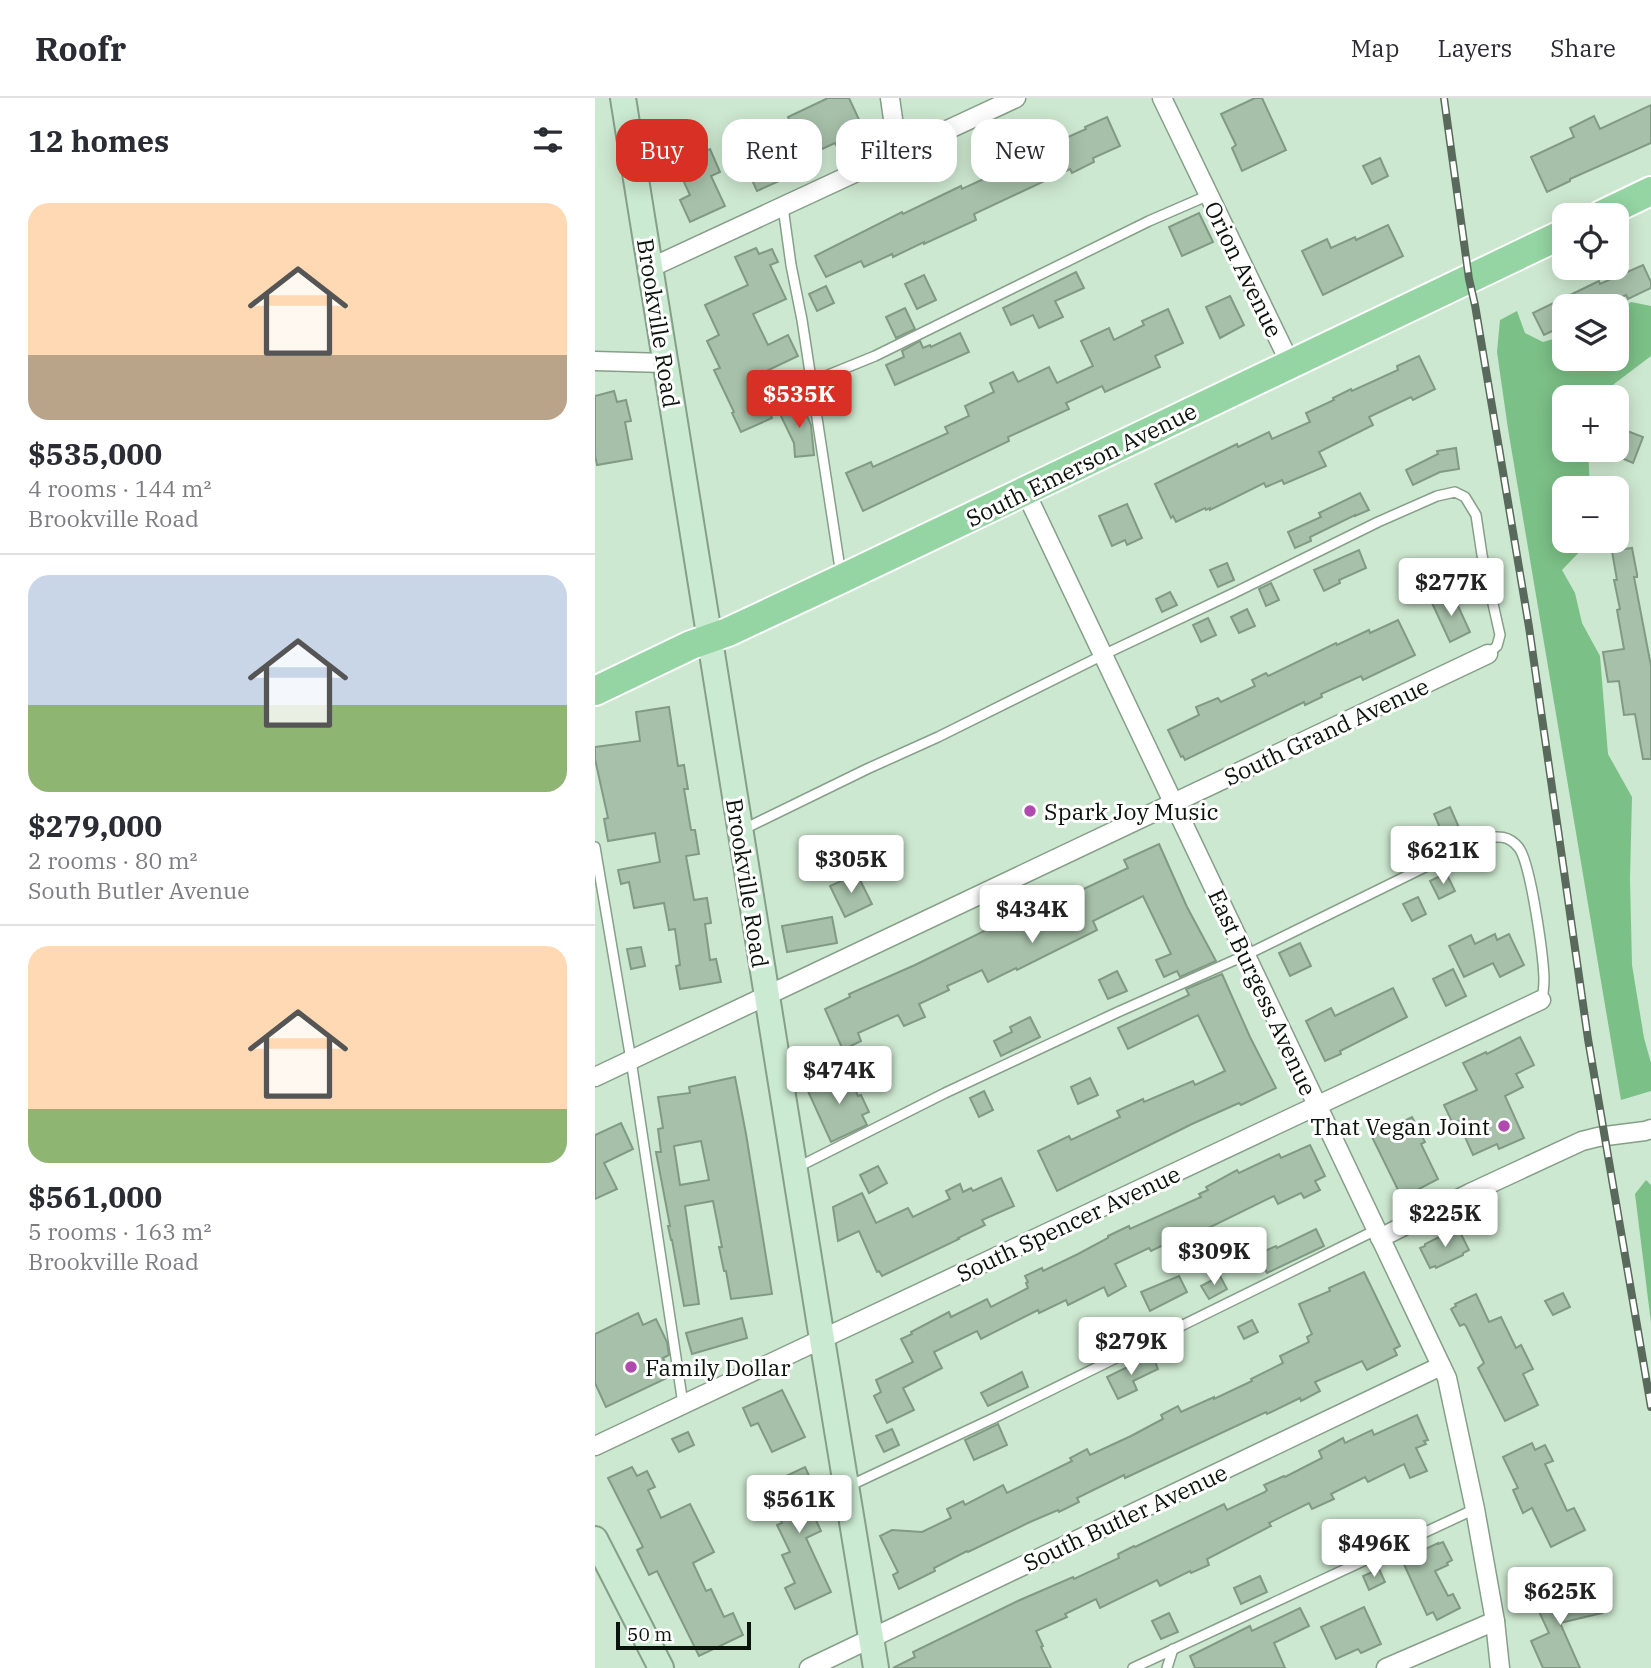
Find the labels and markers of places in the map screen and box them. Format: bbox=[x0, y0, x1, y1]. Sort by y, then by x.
pin: $535K bbox=[750, 370, 848, 430]
pin: $277K bbox=[1402, 559, 1500, 618]
place label: Spark Joy Music bbox=[1044, 796, 1219, 826]
marker: Spark Joy Music bbox=[1022, 803, 1038, 819]
pin: $621K bbox=[1394, 826, 1492, 886]
pin: $305K bbox=[802, 836, 900, 895]
pin: $434K bbox=[983, 886, 1081, 945]
pin: $474K bbox=[790, 1046, 888, 1106]
place label: That Vegan Joint bbox=[1310, 1111, 1490, 1141]
marker: That Vegan Joint bbox=[1496, 1118, 1512, 1134]
pin: $225K bbox=[1396, 1190, 1494, 1249]
pin: $309K bbox=[1165, 1228, 1263, 1287]
pin: $279K bbox=[1082, 1318, 1180, 1377]
place label: Family Dollar bbox=[645, 1352, 790, 1382]
marker: Family Dollar bbox=[623, 1359, 639, 1375]
pin: $561K bbox=[750, 1476, 848, 1535]
pin: $496K bbox=[1325, 1520, 1423, 1579]
pin: $625K bbox=[1511, 1568, 1609, 1627]

